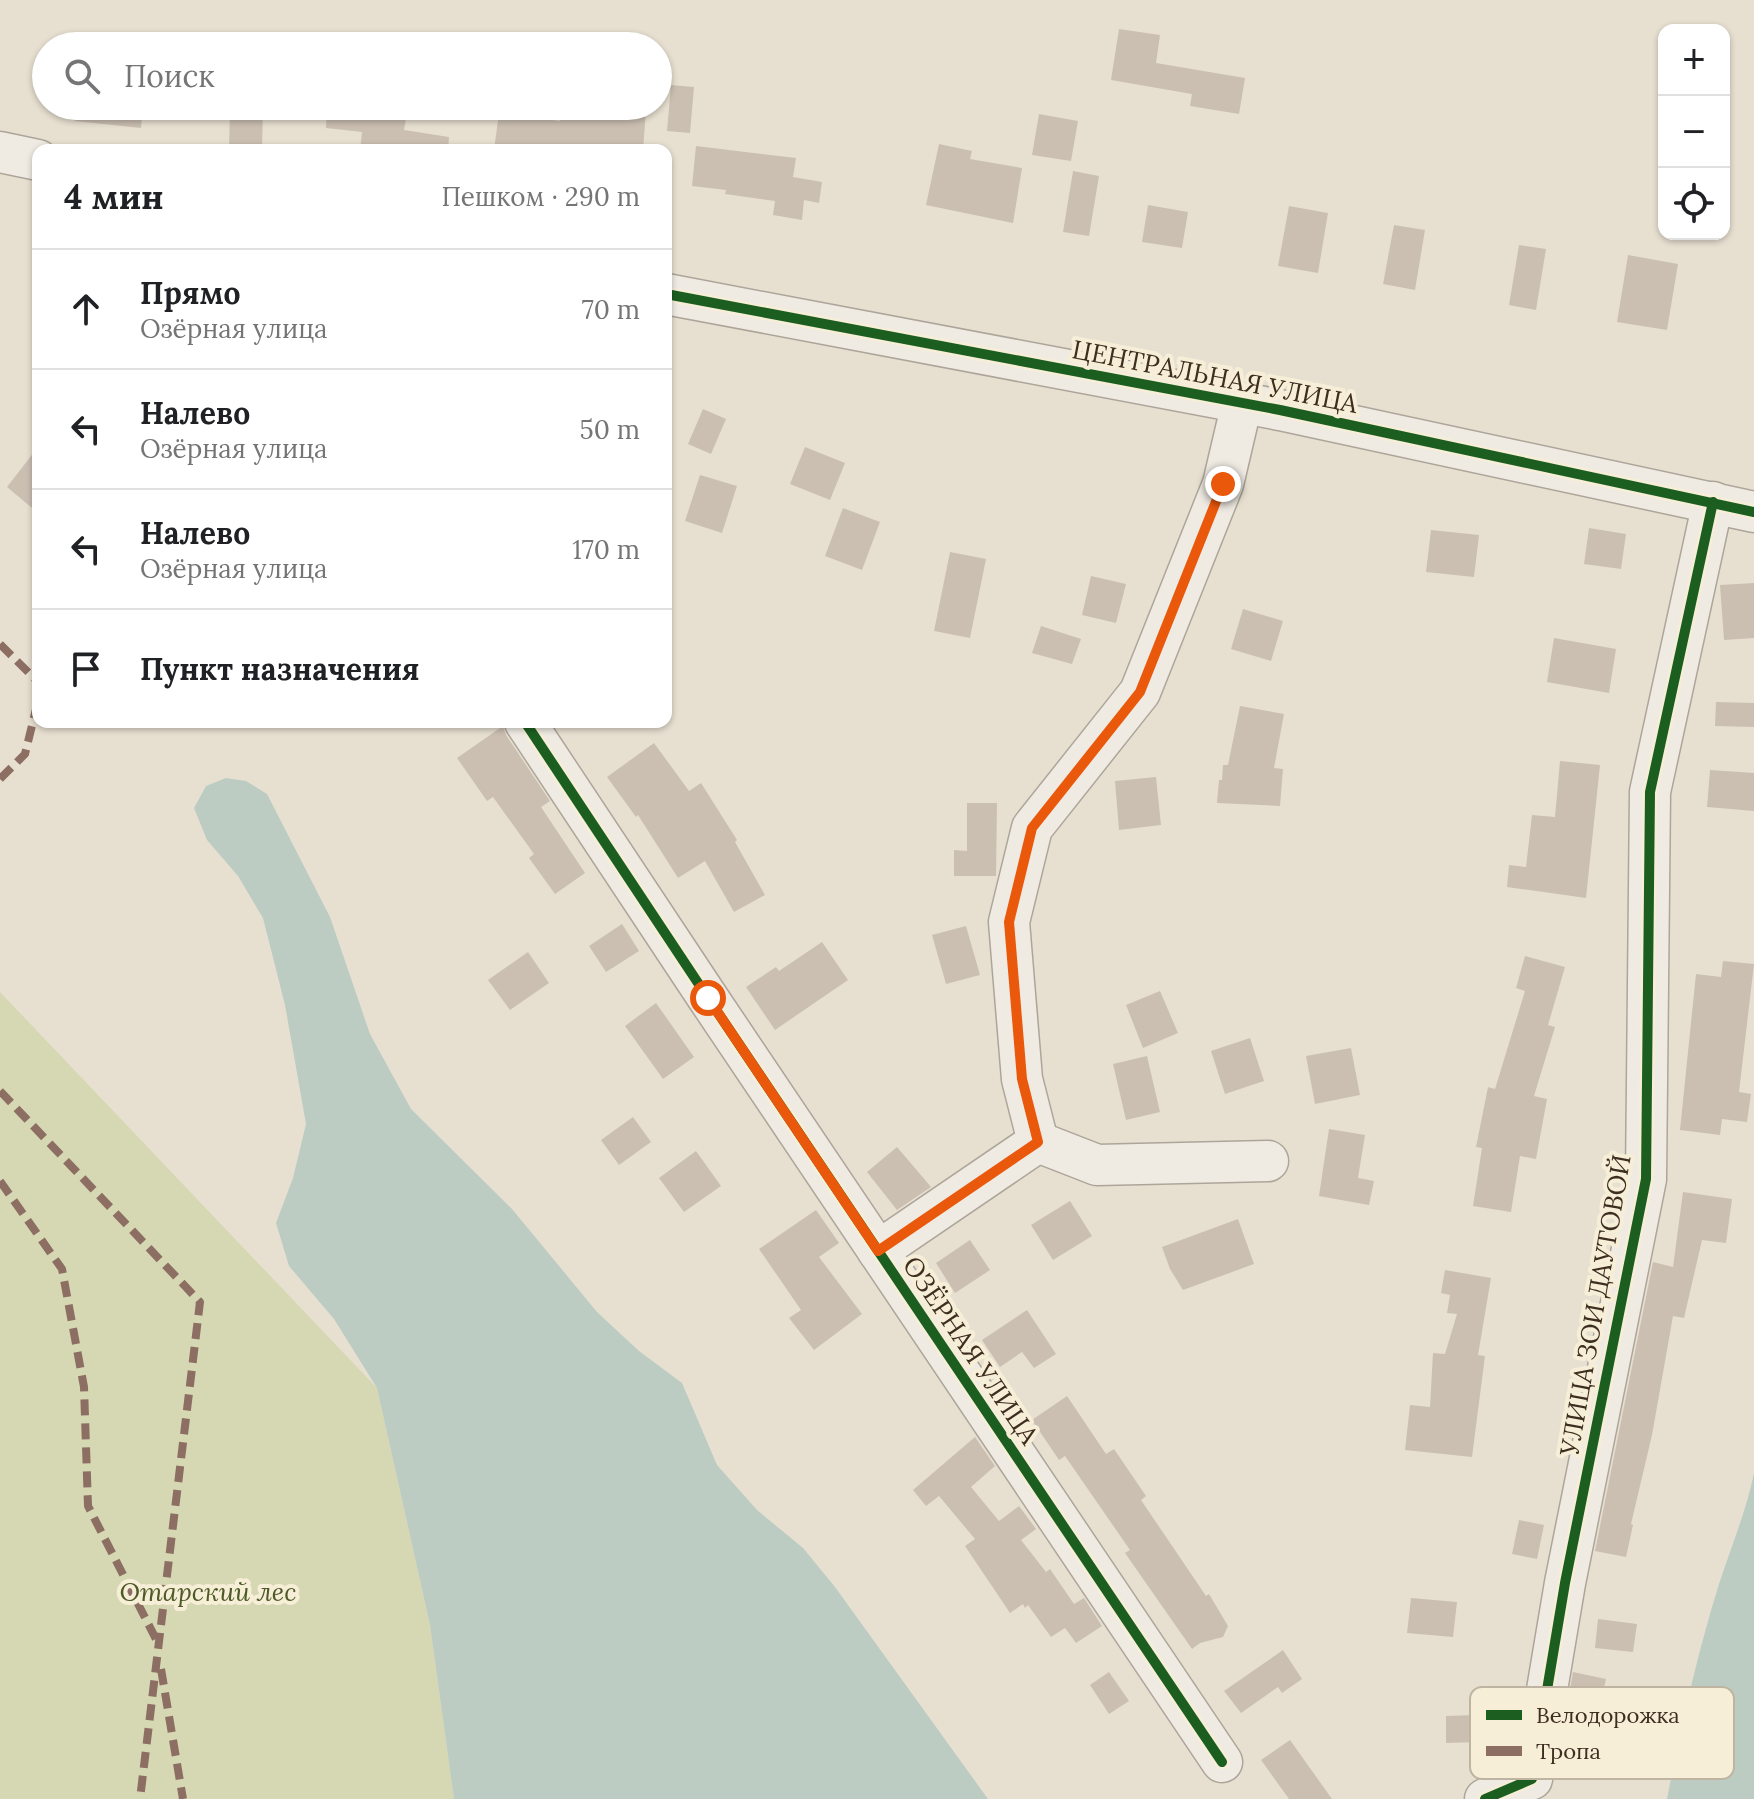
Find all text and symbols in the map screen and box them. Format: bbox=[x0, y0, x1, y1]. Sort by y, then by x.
map controls bbox=[1658, 24, 1730, 240]
button: + bbox=[1658, 24, 1730, 96]
search box bbox=[32, 32, 672, 120]
icon: search bbox=[60, 54, 104, 98]
text: Поиск bbox=[124, 57, 215, 95]
button: − bbox=[1658, 96, 1730, 168]
button: locate bbox=[1658, 168, 1730, 240]
text: 4 мин bbox=[64, 175, 164, 218]
text: Пешком · 290 m bbox=[442, 180, 640, 213]
text: Прямо bbox=[140, 274, 241, 312]
icon: ahead bbox=[64, 287, 108, 331]
text: 70 m bbox=[582, 293, 640, 326]
text: Озёрная улица bbox=[140, 312, 328, 345]
street label: ЦЕНТРАЛЬНАЯ УЛИЦА bbox=[1069, 332, 1361, 420]
text: Налево bbox=[140, 394, 250, 432]
icon: left bbox=[64, 407, 108, 451]
text: 50 m bbox=[580, 413, 640, 446]
text: Озёрная улица bbox=[140, 432, 328, 465]
route end bbox=[1205, 466, 1241, 502]
text: Налево bbox=[140, 514, 250, 552]
icon: left bbox=[64, 527, 108, 571]
text: 170 m bbox=[572, 533, 640, 566]
text: Озёрная улица bbox=[140, 552, 328, 585]
icon: arrive bbox=[64, 647, 108, 691]
text: Пункт назначения bbox=[140, 650, 419, 688]
route start bbox=[690, 980, 726, 1016]
street label: УЛИЦА ЗОИ ДАУТОВОЙ bbox=[1552, 1152, 1638, 1459]
street label: ОЗЁРНАЯ УЛИЦА bbox=[896, 1250, 1047, 1451]
park label: Отарский лес bbox=[119, 1575, 297, 1608]
legend bbox=[1470, 1687, 1734, 1779]
text: Велодорожка bbox=[1536, 1701, 1680, 1729]
text: Тропа bbox=[1536, 1737, 1601, 1765]

